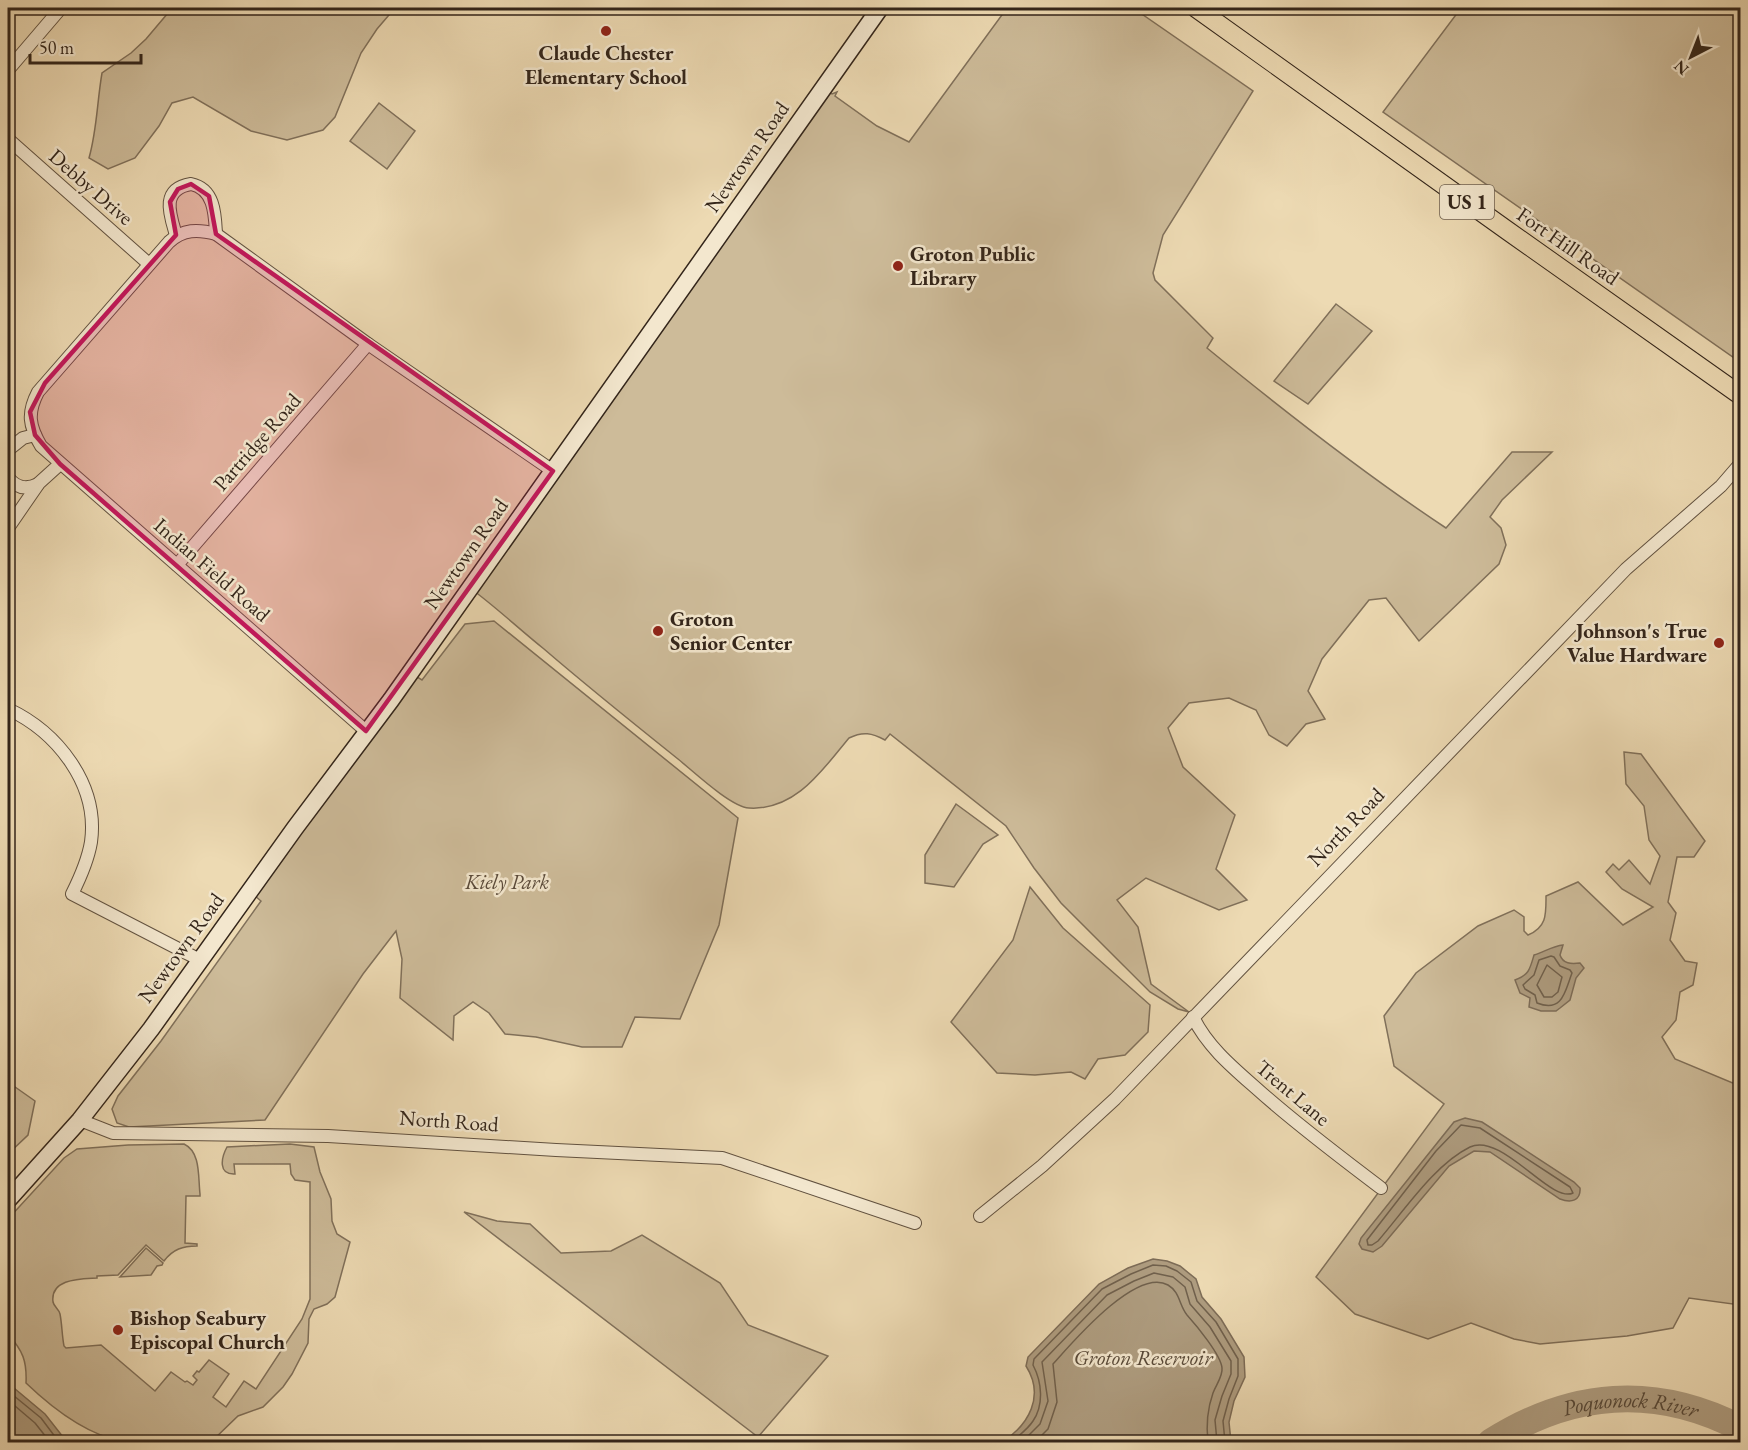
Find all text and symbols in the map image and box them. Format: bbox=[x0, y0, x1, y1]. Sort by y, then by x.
marker: Claude Chester Elementary School bbox=[599, 24, 613, 38]
scale bar bbox=[30, 27, 141, 65]
north arrow bbox=[1661, 27, 1721, 87]
text: 50 m bbox=[39, 36, 74, 59]
place label: Claude Chester Elementary School bbox=[525, 39, 687, 90]
text: N bbox=[1669, 56, 1693, 80]
street label: Newtown Road bbox=[698, 96, 795, 218]
street label: Debby Drive bbox=[43, 143, 139, 231]
road number: US 1 bbox=[1440, 185, 1494, 219]
street label: Fort Hill Road bbox=[1512, 200, 1625, 291]
place label: Groton Public Library bbox=[910, 240, 1036, 291]
marker: Groton Public Library bbox=[891, 259, 905, 273]
street label: Partridge Road bbox=[207, 387, 307, 496]
street label: Newtown Road bbox=[417, 493, 514, 615]
street label: Indian Field Road bbox=[149, 512, 276, 628]
place label: Groton Senior Center bbox=[670, 605, 793, 656]
place label: Johnson's True Value Hardware bbox=[1567, 617, 1707, 668]
marker: Groton Senior Center bbox=[651, 624, 665, 638]
marker: Johnson's True Value Hardware bbox=[1712, 636, 1726, 650]
street label: North Road bbox=[1301, 781, 1390, 872]
park label: Kiely Park bbox=[464, 868, 550, 895]
street label: Newtown Road bbox=[132, 887, 230, 1008]
street label: Trent Lane bbox=[1251, 1054, 1336, 1132]
street label: North Road bbox=[398, 1104, 500, 1137]
place label: Bishop Seabury Episcopal Church bbox=[130, 1304, 285, 1355]
marker: Bishop Seabury Episcopal Church bbox=[111, 1323, 125, 1337]
water label: Groton Reservoir bbox=[1074, 1343, 1214, 1372]
water label: Poquonock River bbox=[1559, 1385, 1704, 1425]

